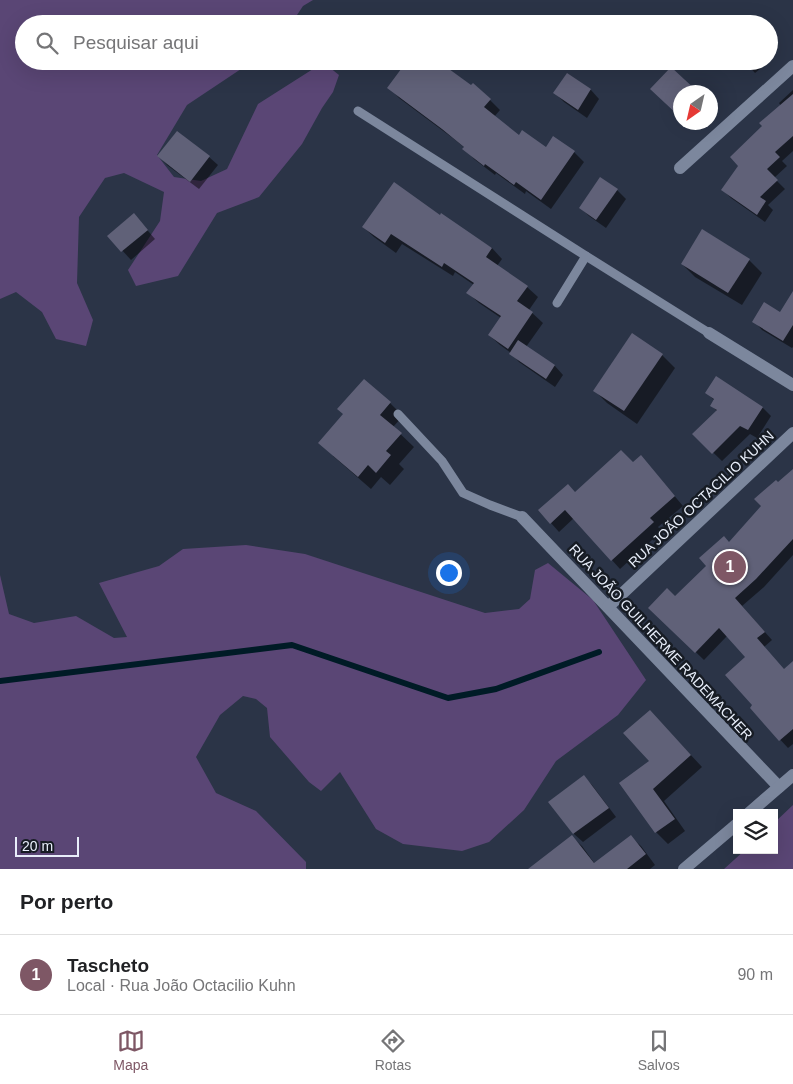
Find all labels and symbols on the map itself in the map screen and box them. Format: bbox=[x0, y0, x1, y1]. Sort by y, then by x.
north arrow bbox=[673, 85, 718, 130]
street label: RUA JOÃO OCTACILIO KUHN bbox=[625, 427, 777, 571]
street label: RUA JOÃO GUILHERME RADEMACHER bbox=[566, 541, 756, 743]
pin: 1 bbox=[714, 548, 746, 586]
your location bbox=[436, 560, 462, 586]
scale bar bbox=[15, 834, 79, 857]

